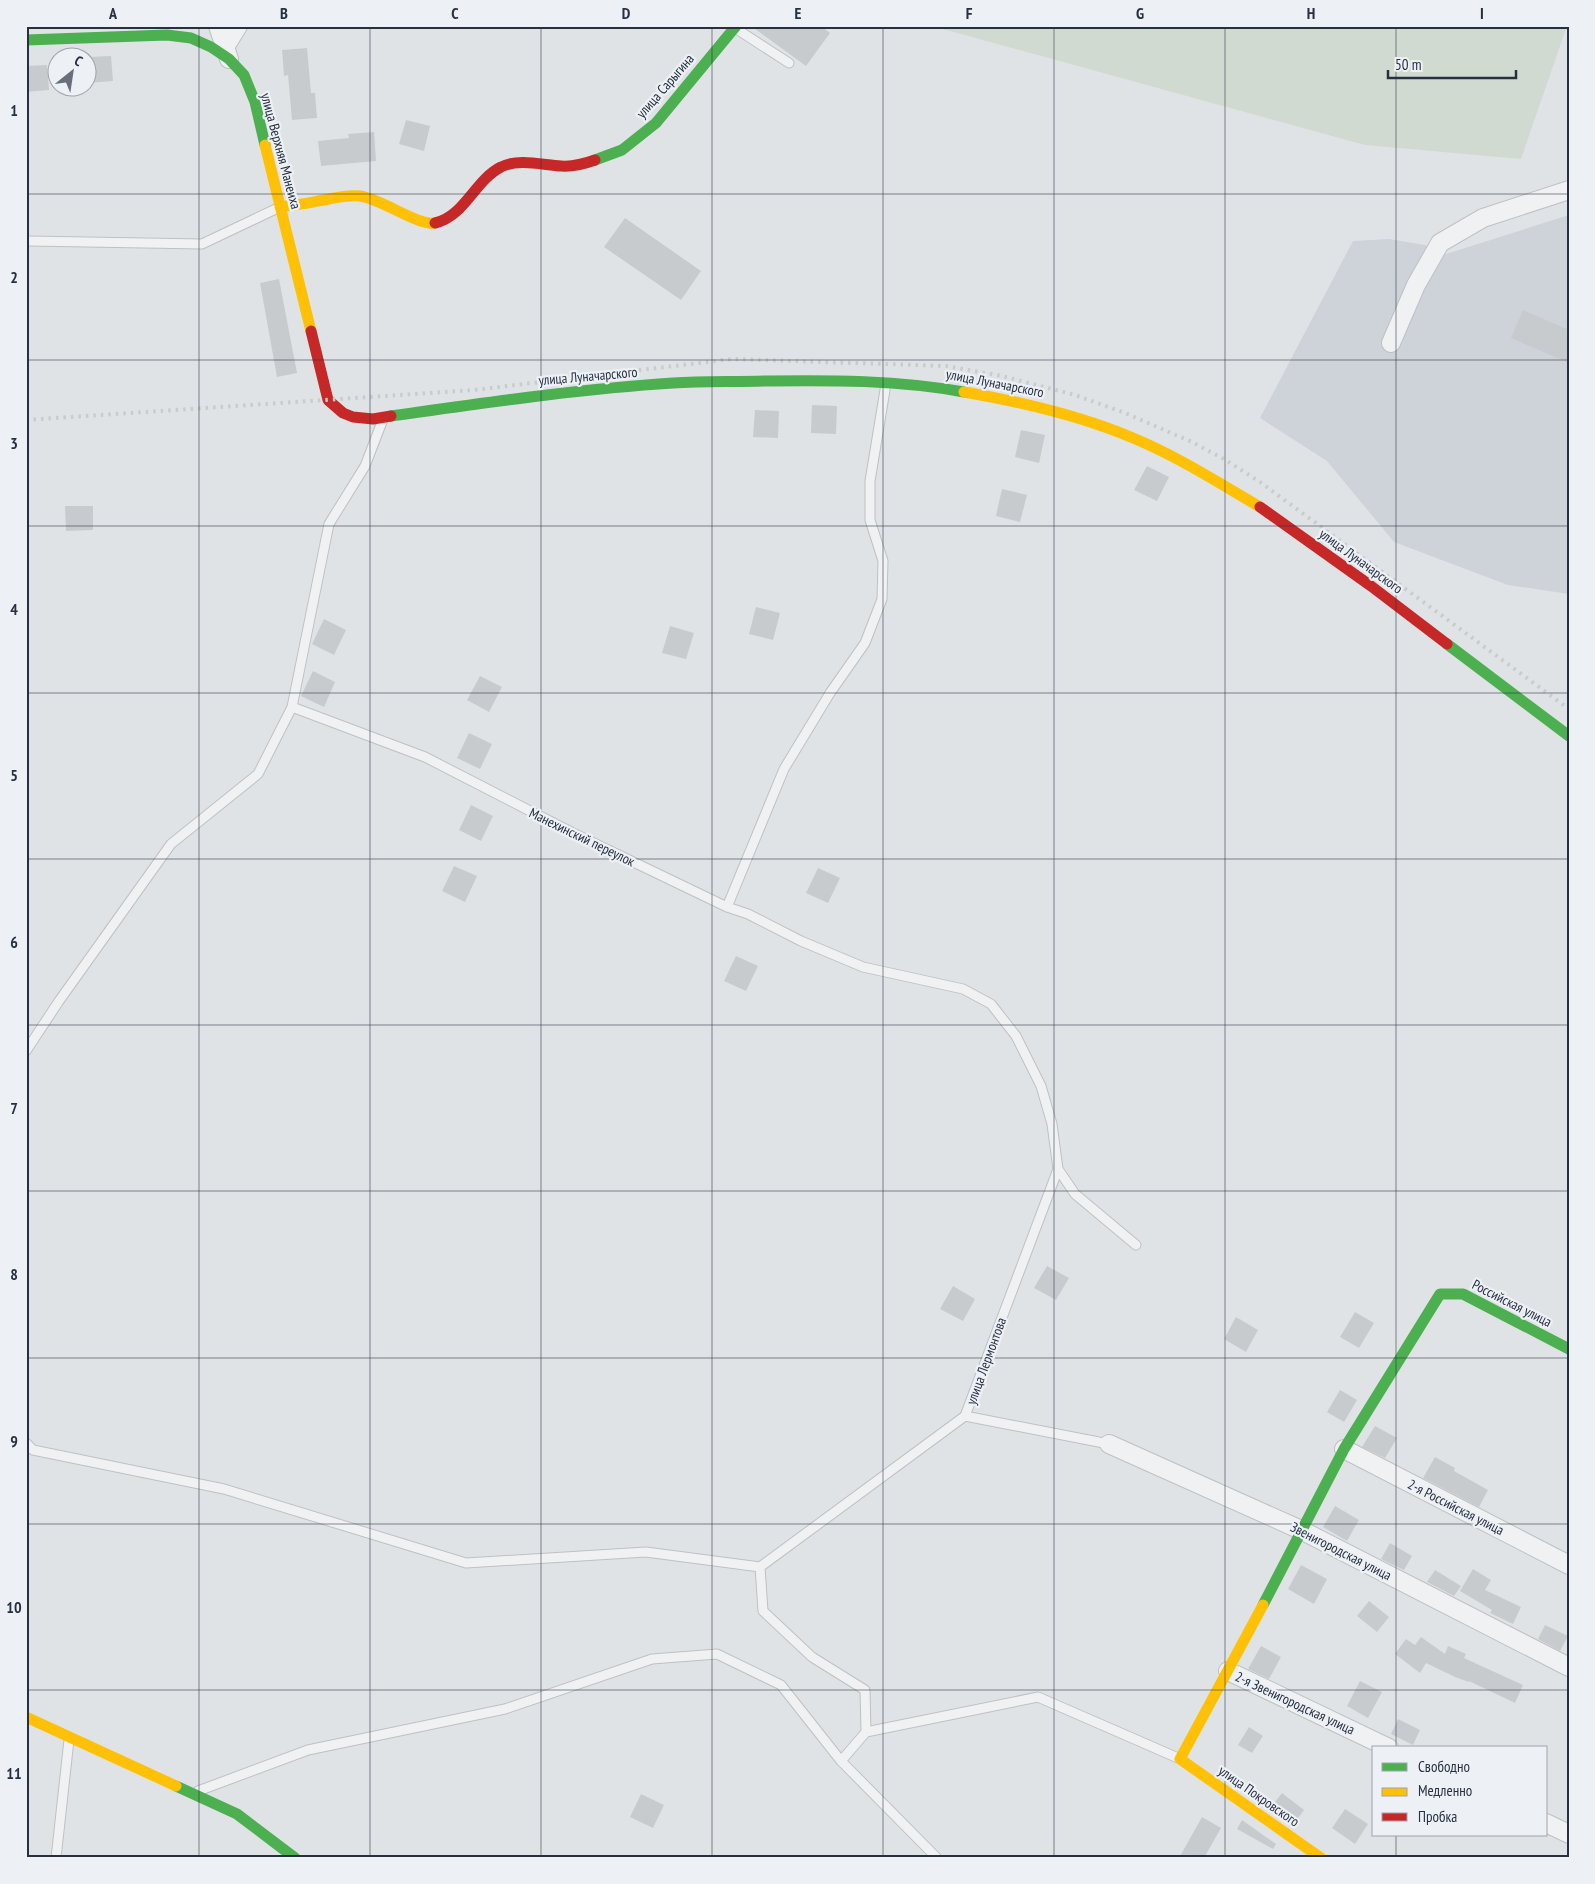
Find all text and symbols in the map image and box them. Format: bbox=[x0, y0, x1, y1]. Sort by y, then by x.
text: A bbox=[108, 3, 118, 23]
text: B bbox=[280, 3, 288, 23]
text: C bbox=[451, 3, 459, 23]
text: D bbox=[622, 3, 631, 23]
text: E bbox=[795, 3, 802, 23]
text: F bbox=[966, 3, 973, 23]
text: G bbox=[1136, 3, 1144, 23]
text: H bbox=[1307, 3, 1315, 23]
text: I bbox=[1480, 3, 1484, 23]
north arrow bbox=[48, 48, 98, 98]
scale bar bbox=[1388, 48, 1515, 80]
street label: улица Сарыгина bbox=[632, 50, 698, 122]
text: С bbox=[71, 51, 86, 70]
text: 50 m bbox=[1395, 55, 1421, 74]
street label: улица Верхняя Манеиха bbox=[257, 91, 305, 211]
text: 1 bbox=[10, 100, 18, 120]
text: 2 bbox=[10, 267, 18, 287]
street label: улица Луначарского bbox=[538, 363, 638, 389]
street label: улица Луначарского bbox=[945, 365, 1045, 401]
text: 3 bbox=[10, 433, 18, 453]
street label: улица Луначарского bbox=[1316, 525, 1406, 597]
text: 4 bbox=[10, 599, 18, 619]
text: 5 bbox=[10, 765, 18, 785]
street label: Манехинский переулок bbox=[526, 804, 638, 871]
text: 6 bbox=[10, 932, 18, 952]
text: 7 bbox=[10, 1098, 18, 1118]
text: 8 bbox=[10, 1264, 18, 1284]
street label: Российская улица bbox=[1469, 1275, 1555, 1331]
street label: улица Лермонтова bbox=[962, 1315, 1010, 1407]
text: 9 bbox=[10, 1431, 18, 1451]
street label: 2-я Российская улица bbox=[1405, 1475, 1507, 1539]
street label: Звенигородская улица bbox=[1287, 1518, 1395, 1584]
text: 10 bbox=[6, 1597, 22, 1617]
street label: 2-я Звенигородская улица bbox=[1232, 1667, 1358, 1739]
legend bbox=[1372, 1746, 1548, 1836]
text: Свободно bbox=[1418, 1757, 1470, 1776]
street label: улица Покровского bbox=[1215, 1761, 1303, 1831]
text: 11 bbox=[6, 1763, 22, 1783]
text: Медленно bbox=[1418, 1781, 1472, 1800]
text: Пробка bbox=[1418, 1807, 1457, 1826]

